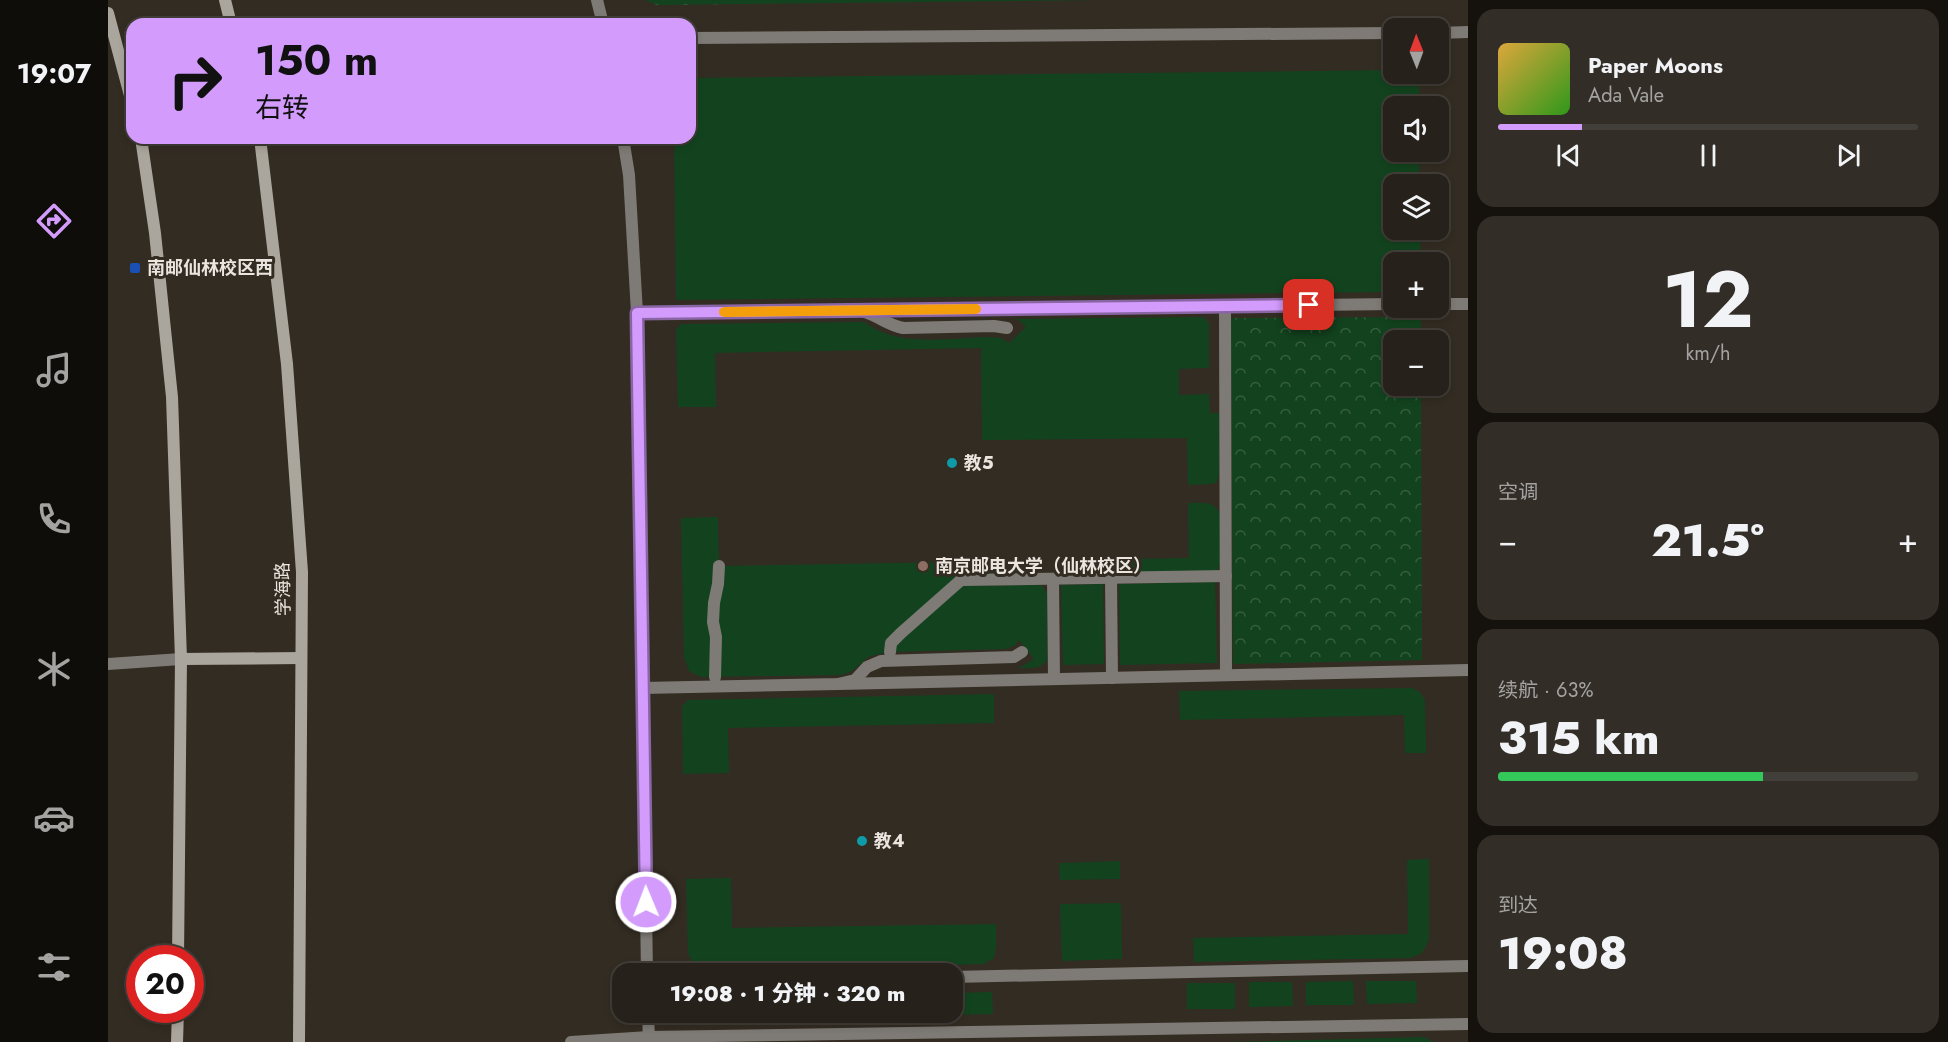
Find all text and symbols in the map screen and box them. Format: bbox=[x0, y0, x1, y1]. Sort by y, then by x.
north arrow bbox=[1383, 18, 1449, 84]
map controls bbox=[1383, 18, 1449, 396]
text: 150 m bbox=[255, 30, 378, 91]
icon: right bbox=[156, 42, 234, 120]
text: Paper Moons bbox=[1588, 49, 1723, 81]
text: 19:07 bbox=[17, 54, 91, 93]
text: Ada Vale bbox=[1588, 81, 1664, 110]
text: 右转 bbox=[255, 88, 309, 127]
button: sound bbox=[1383, 96, 1449, 162]
icon: previous bbox=[1552, 139, 1585, 172]
icon: pause bbox=[1692, 139, 1725, 172]
icon: next bbox=[1832, 139, 1865, 172]
button: layers bbox=[1383, 174, 1449, 240]
icon: directions bbox=[33, 200, 75, 242]
text: 12 bbox=[1663, 244, 1753, 356]
button: + bbox=[1383, 252, 1449, 318]
place label: 南邮仙林校区西 bbox=[147, 255, 273, 281]
marker: 南邮仙林校区西 bbox=[128, 261, 142, 275]
pin bbox=[1283, 279, 1334, 330]
icon: arrive bbox=[1292, 288, 1325, 321]
button: − bbox=[1383, 330, 1449, 396]
text: km/h bbox=[1685, 339, 1731, 368]
icon: music bbox=[33, 349, 75, 391]
place label: 教5 bbox=[964, 450, 994, 476]
marker: 教5 bbox=[945, 456, 959, 470]
text: 空调 bbox=[1498, 478, 1538, 507]
icon: phone bbox=[33, 498, 75, 540]
text: 21.5° bbox=[1651, 508, 1764, 573]
text: − bbox=[1498, 517, 1517, 564]
text: + bbox=[1898, 517, 1918, 564]
place label: 南京邮电大学（仙林校区） bbox=[935, 553, 1151, 579]
marker: 南京邮电大学（仙林校区） bbox=[916, 559, 930, 573]
street label: 学海路 bbox=[270, 562, 296, 616]
icon: climate bbox=[33, 648, 75, 690]
text: 续航 · 63% bbox=[1498, 676, 1593, 705]
text: 315 km bbox=[1498, 706, 1660, 771]
icon: car bbox=[33, 797, 75, 839]
place label: 教4 bbox=[874, 828, 905, 854]
marker: 教4 bbox=[855, 834, 869, 848]
position arrow bbox=[614, 870, 678, 934]
text: 到达 bbox=[1498, 891, 1538, 920]
text: 19:08 bbox=[1498, 921, 1628, 986]
speed limit sign: 20 bbox=[126, 945, 204, 1023]
icon: filters bbox=[33, 946, 75, 988]
text: 19:08 · 1 分钟 · 320 m bbox=[670, 977, 905, 1009]

